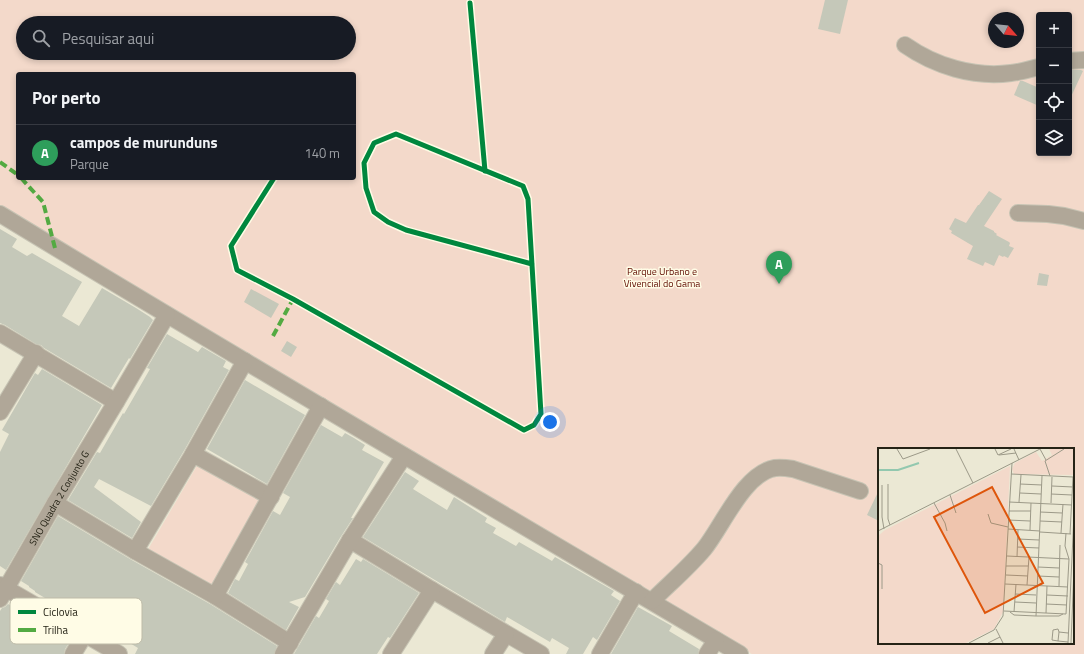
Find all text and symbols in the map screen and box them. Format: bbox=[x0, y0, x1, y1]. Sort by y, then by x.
north arrow bbox=[988, 12, 1024, 48]
map controls bbox=[1036, 12, 1072, 156]
button: + bbox=[1036, 12, 1072, 48]
search box bbox=[16, 16, 356, 60]
icon: search bbox=[30, 27, 52, 49]
text: Pesquisar aqui bbox=[62, 27, 154, 50]
button: − bbox=[1036, 48, 1072, 84]
button: locate bbox=[1036, 84, 1072, 120]
text: Por perto bbox=[32, 85, 101, 111]
button: layers bbox=[1036, 120, 1072, 156]
text: campos de murunduns bbox=[70, 131, 218, 154]
text: A bbox=[41, 143, 49, 163]
text: 140 m bbox=[304, 143, 340, 163]
text: Parque bbox=[70, 154, 109, 174]
pin: A bbox=[766, 251, 792, 284]
park label: Parque Urbano e Vivencial do Gama bbox=[624, 264, 700, 291]
your location bbox=[540, 412, 560, 432]
street label: SNO Quadra 2 Conjunto G bbox=[25, 448, 93, 548]
inset map bbox=[878, 448, 1074, 644]
legend bbox=[10, 598, 142, 644]
text: Ciclovia bbox=[43, 604, 78, 620]
text: Trilha bbox=[43, 622, 69, 638]

